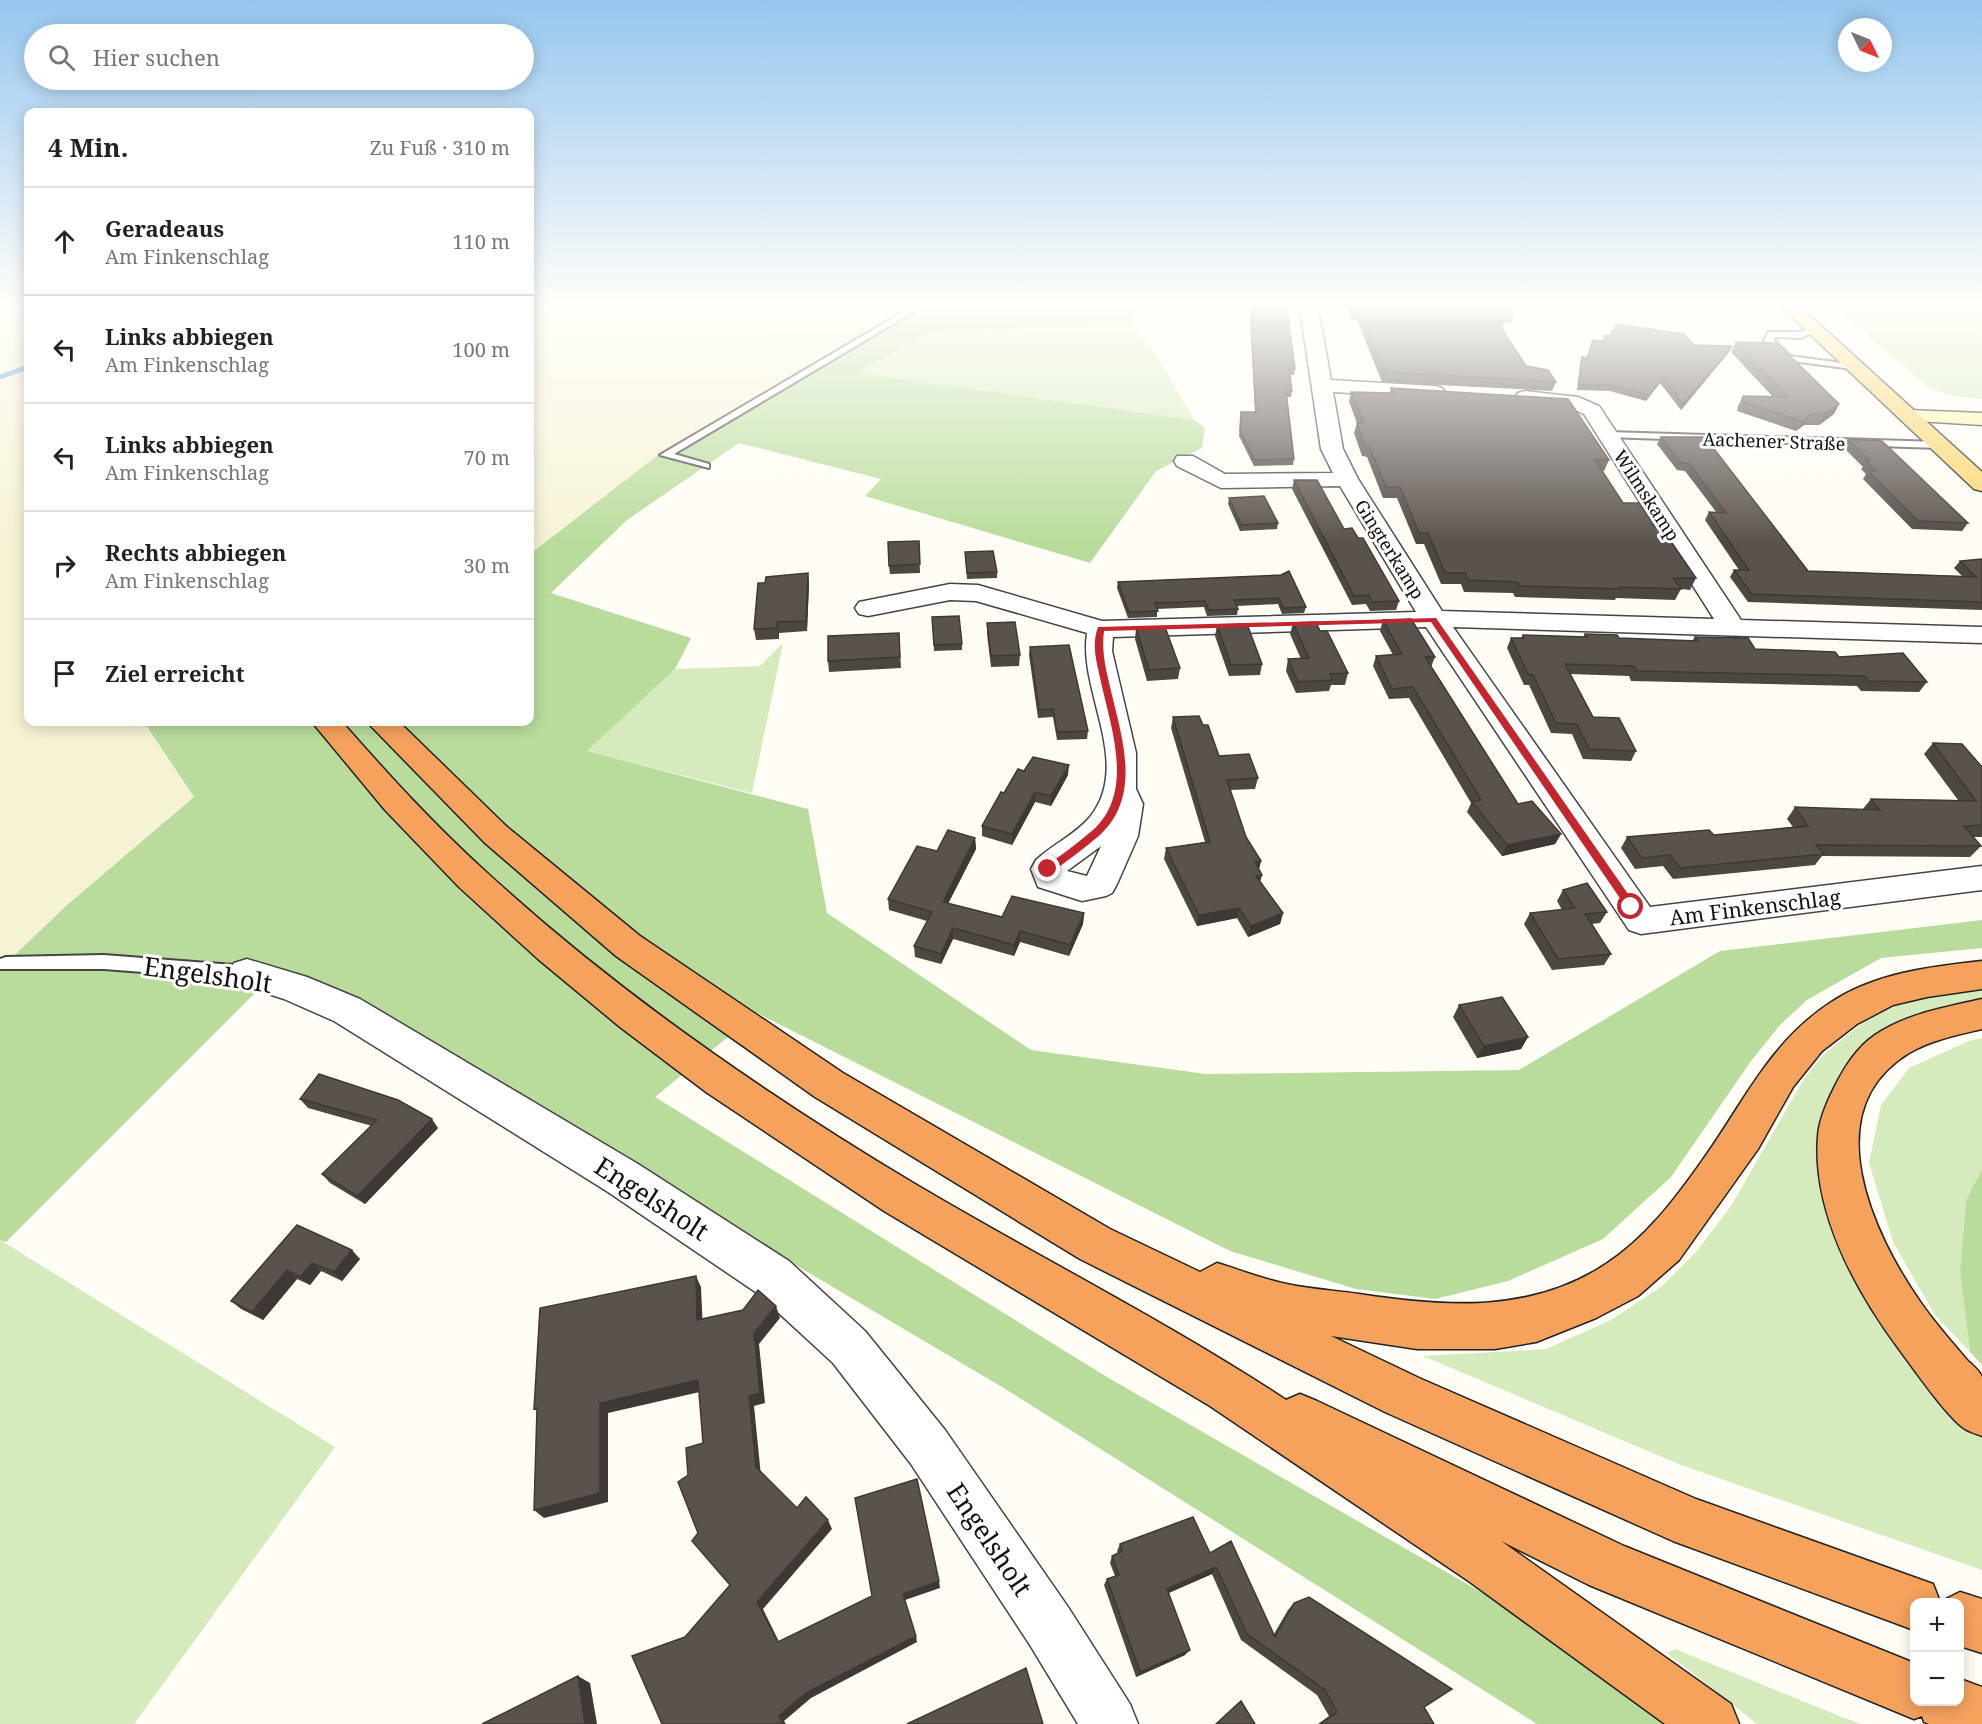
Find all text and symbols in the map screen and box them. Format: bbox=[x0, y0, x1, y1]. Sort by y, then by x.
north arrow bbox=[1838, 18, 1892, 72]
search box bbox=[24, 24, 534, 90]
icon: search bbox=[45, 41, 78, 74]
text: Hier suchen bbox=[93, 42, 220, 72]
text: 4 Min. bbox=[48, 129, 128, 165]
text: Zu Fuß · 310 m bbox=[370, 134, 510, 161]
text: Geradeaus bbox=[105, 213, 224, 243]
icon: ahead bbox=[48, 225, 81, 258]
text: 110 m bbox=[452, 228, 510, 255]
text: Am Finkenschlag bbox=[105, 243, 269, 270]
text: Links abbiegen bbox=[105, 321, 274, 351]
icon: left bbox=[48, 333, 81, 366]
text: 100 m bbox=[452, 336, 510, 363]
text: Am Finkenschlag bbox=[105, 351, 269, 378]
street label: Aachener Straße bbox=[1702, 427, 1846, 455]
text: Links abbiegen bbox=[105, 429, 274, 459]
icon: left bbox=[48, 441, 81, 474]
text: 70 m bbox=[464, 444, 510, 471]
street label: Wilmskamp bbox=[1609, 445, 1685, 545]
text: Am Finkenschlag bbox=[105, 459, 269, 486]
street label: Gingterkamp bbox=[1350, 495, 1430, 603]
text: Rechts abbiegen bbox=[105, 537, 286, 567]
icon: right bbox=[48, 549, 81, 582]
text: 30 m bbox=[464, 552, 510, 579]
text: Am Finkenschlag bbox=[105, 567, 269, 594]
icon: arrive bbox=[48, 657, 81, 690]
text: Ziel erreicht bbox=[105, 658, 245, 688]
route end bbox=[1034, 855, 1060, 881]
street label: Am Finkenschlag bbox=[1668, 883, 1843, 931]
route start bbox=[1617, 893, 1643, 919]
street label: Engelsholt bbox=[141, 947, 275, 1001]
street label: Engelsholt bbox=[588, 1148, 716, 1248]
street label: Engelsholt bbox=[939, 1475, 1041, 1603]
map controls bbox=[1910, 1598, 1964, 1706]
button: + bbox=[1910, 1598, 1964, 1652]
button: − bbox=[1910, 1652, 1964, 1706]

